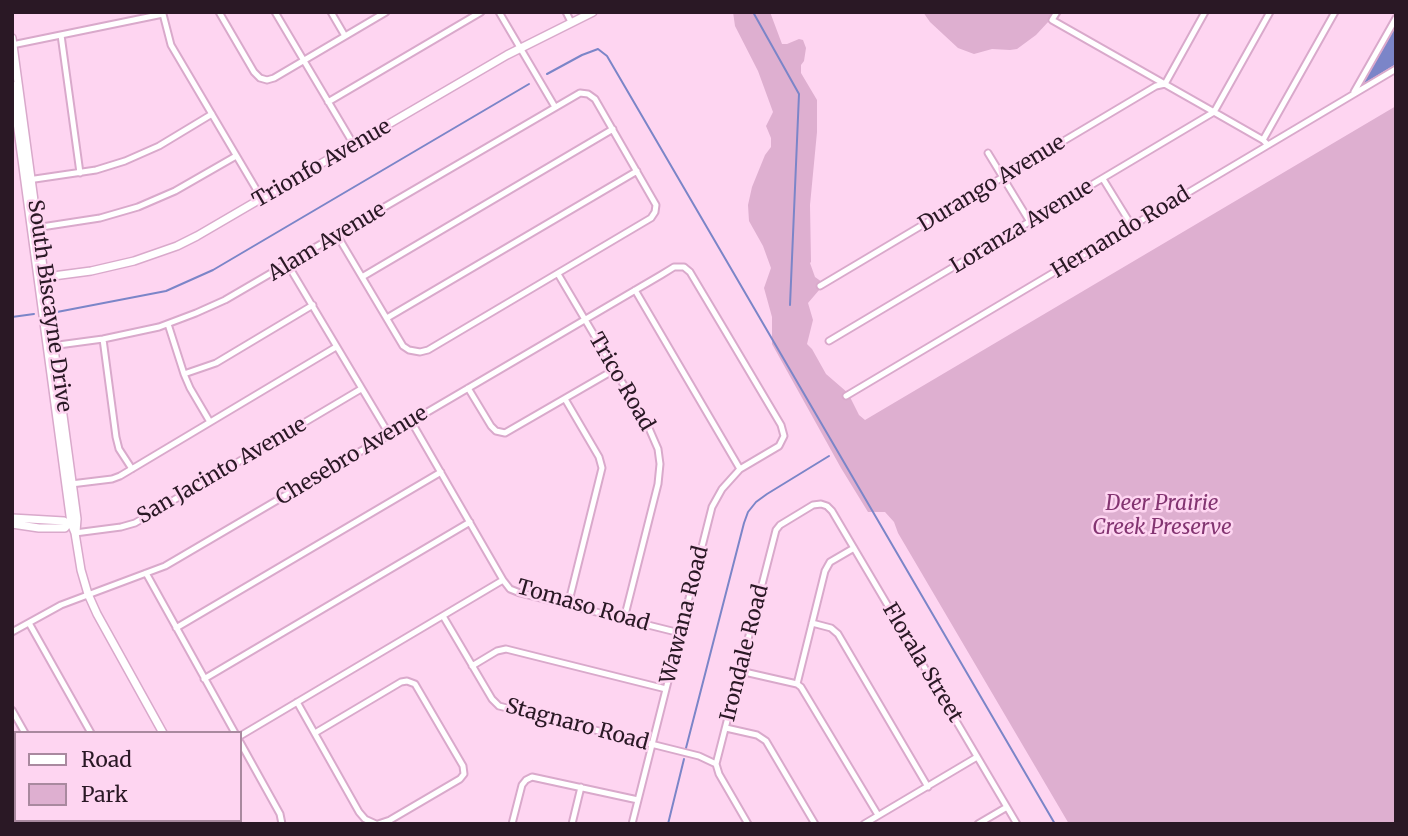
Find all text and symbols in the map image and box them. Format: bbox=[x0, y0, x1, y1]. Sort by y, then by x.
street label: Trionfo Avenue bbox=[248, 114, 396, 214]
street label: Durango Avenue bbox=[914, 130, 1070, 238]
street label: Loranza Avenue bbox=[946, 175, 1098, 279]
street label: Hernando Road bbox=[1047, 182, 1195, 284]
street label: Alam Avenue bbox=[264, 197, 390, 287]
street label: South Biscayne Drive bbox=[22, 198, 76, 414]
street label: Trico Road bbox=[583, 328, 659, 436]
street label: Chesebro Avenue bbox=[272, 401, 432, 511]
street label: San Jacinto Avenue bbox=[133, 412, 311, 530]
park label: Deer Prairie Creek Preserve bbox=[1092, 491, 1232, 541]
street label: Wawana Road bbox=[656, 543, 714, 687]
street label: Tomaso Road bbox=[514, 575, 652, 637]
street label: Irondale Road bbox=[716, 582, 774, 724]
street label: Florala Street bbox=[876, 599, 968, 727]
street label: Stagnaro Road bbox=[503, 694, 651, 756]
legend bbox=[14, 731, 242, 822]
text: Road bbox=[81, 746, 132, 773]
text: Park bbox=[81, 781, 128, 808]

